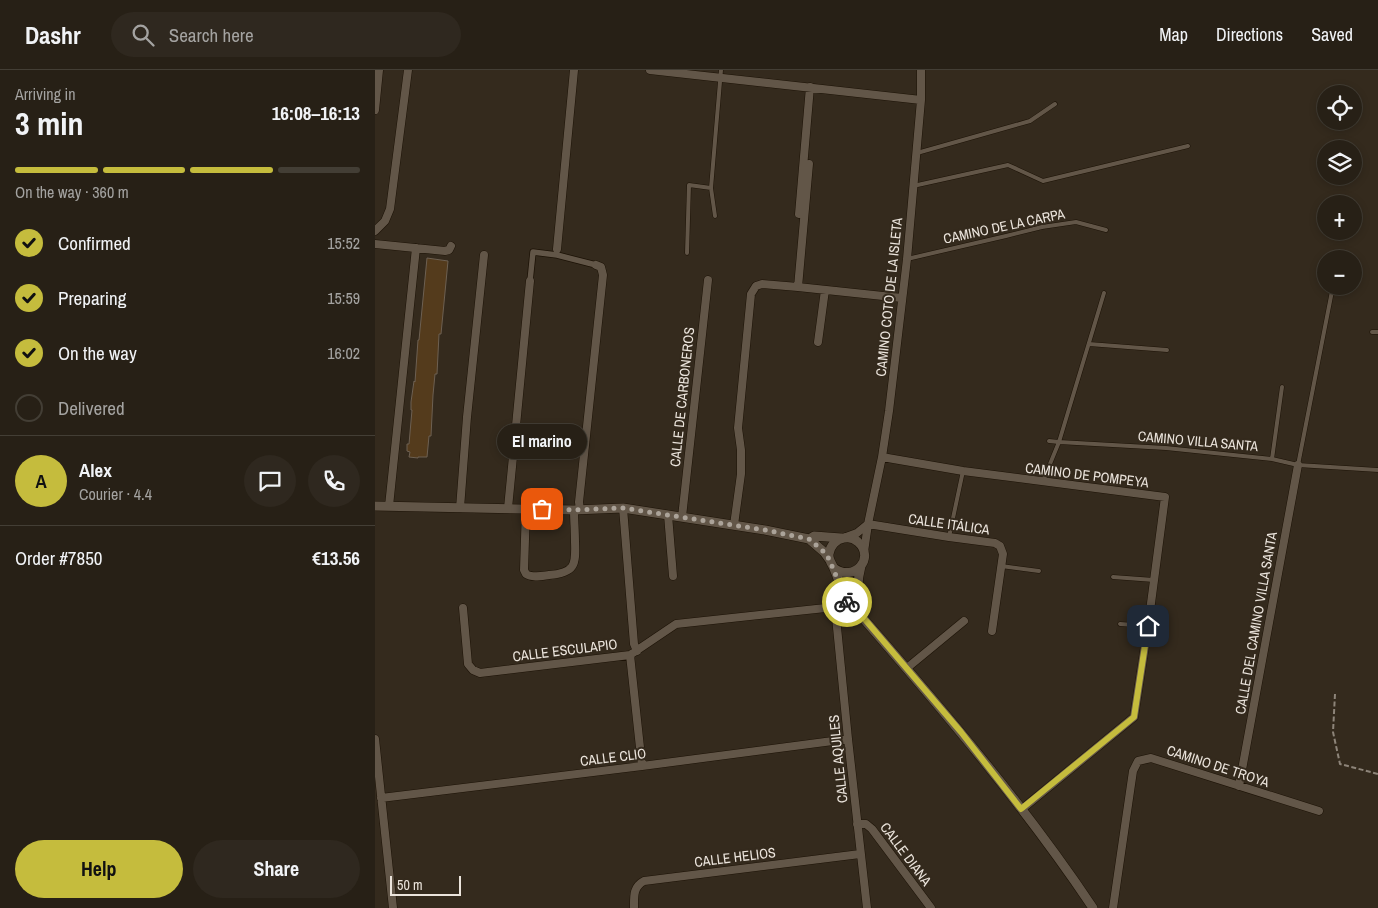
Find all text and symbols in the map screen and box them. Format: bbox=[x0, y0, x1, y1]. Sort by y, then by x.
search box bbox=[111, 12, 461, 57]
text: Dashr bbox=[25, 19, 81, 51]
icon: search bbox=[129, 21, 157, 49]
text: Search here bbox=[169, 22, 254, 48]
text: Map bbox=[1159, 22, 1188, 47]
text: Directions bbox=[1216, 22, 1283, 47]
text: Saved bbox=[1311, 22, 1353, 47]
text: Arriving in bbox=[15, 83, 76, 105]
map controls bbox=[1317, 85, 1362, 295]
button: locate bbox=[1317, 85, 1362, 130]
text: 16:08–16:13 bbox=[272, 100, 360, 126]
text: 3 min bbox=[15, 102, 84, 145]
button: layers bbox=[1317, 140, 1362, 185]
text: On the way · 360 m bbox=[15, 181, 129, 203]
button: + bbox=[1317, 195, 1362, 240]
street label: CAMINO DE LA CARPA bbox=[942, 204, 1067, 248]
street label: CAMINO COTO DE LA ISLETA bbox=[872, 216, 906, 377]
icon: check bbox=[15, 229, 43, 257]
text: Confirmed bbox=[58, 230, 131, 256]
text: 15:52 bbox=[327, 232, 360, 254]
button: − bbox=[1317, 250, 1362, 295]
icon: check bbox=[15, 284, 43, 312]
text: Preparing bbox=[58, 285, 126, 311]
text: 15:59 bbox=[327, 287, 360, 309]
street label: CALLE DE CARBONEROS bbox=[666, 326, 698, 468]
icon: check bbox=[15, 339, 43, 367]
text: On the way bbox=[58, 340, 137, 366]
text: 16:02 bbox=[327, 342, 360, 364]
text: Delivered bbox=[58, 395, 125, 421]
callout: El marino bbox=[497, 424, 587, 459]
street label: CAMINO VILLA SANTA bbox=[1137, 427, 1259, 455]
text: El marino bbox=[512, 430, 572, 452]
button: chat bbox=[244, 455, 296, 507]
button: phone bbox=[308, 455, 360, 507]
text: Alex bbox=[79, 457, 112, 483]
street label: CAMINO DE POMPEYA bbox=[1024, 458, 1150, 492]
text: A bbox=[35, 468, 47, 494]
text: Courier · 4.4 bbox=[79, 483, 152, 505]
pin bbox=[521, 488, 563, 530]
icon: bag bbox=[528, 495, 556, 523]
street label: CALLE ITÁLICA bbox=[907, 509, 991, 539]
street label: CALLE DEL CAMINO VILLA SANTA bbox=[1231, 530, 1281, 716]
text: Order #7850 bbox=[15, 545, 102, 571]
text: €13.56 bbox=[312, 545, 360, 571]
courier bbox=[822, 577, 872, 627]
icon: bike bbox=[833, 588, 861, 616]
pin bbox=[1127, 605, 1169, 647]
icon: home bbox=[1134, 612, 1162, 640]
street label: CALLE ESCULAPIO bbox=[512, 635, 618, 665]
street label: CALLE AQUILES bbox=[824, 714, 852, 804]
street label: CAMINO DE TROYA bbox=[1164, 741, 1272, 791]
street label: CALLE CLIO bbox=[579, 744, 647, 770]
street label: CALLE DIANA bbox=[876, 819, 936, 889]
button: Help bbox=[15, 840, 183, 898]
button: Share bbox=[193, 840, 360, 898]
street label: CALLE HELIOS bbox=[693, 843, 777, 871]
scale bar bbox=[390, 873, 461, 896]
text: 50 m bbox=[397, 876, 423, 894]

